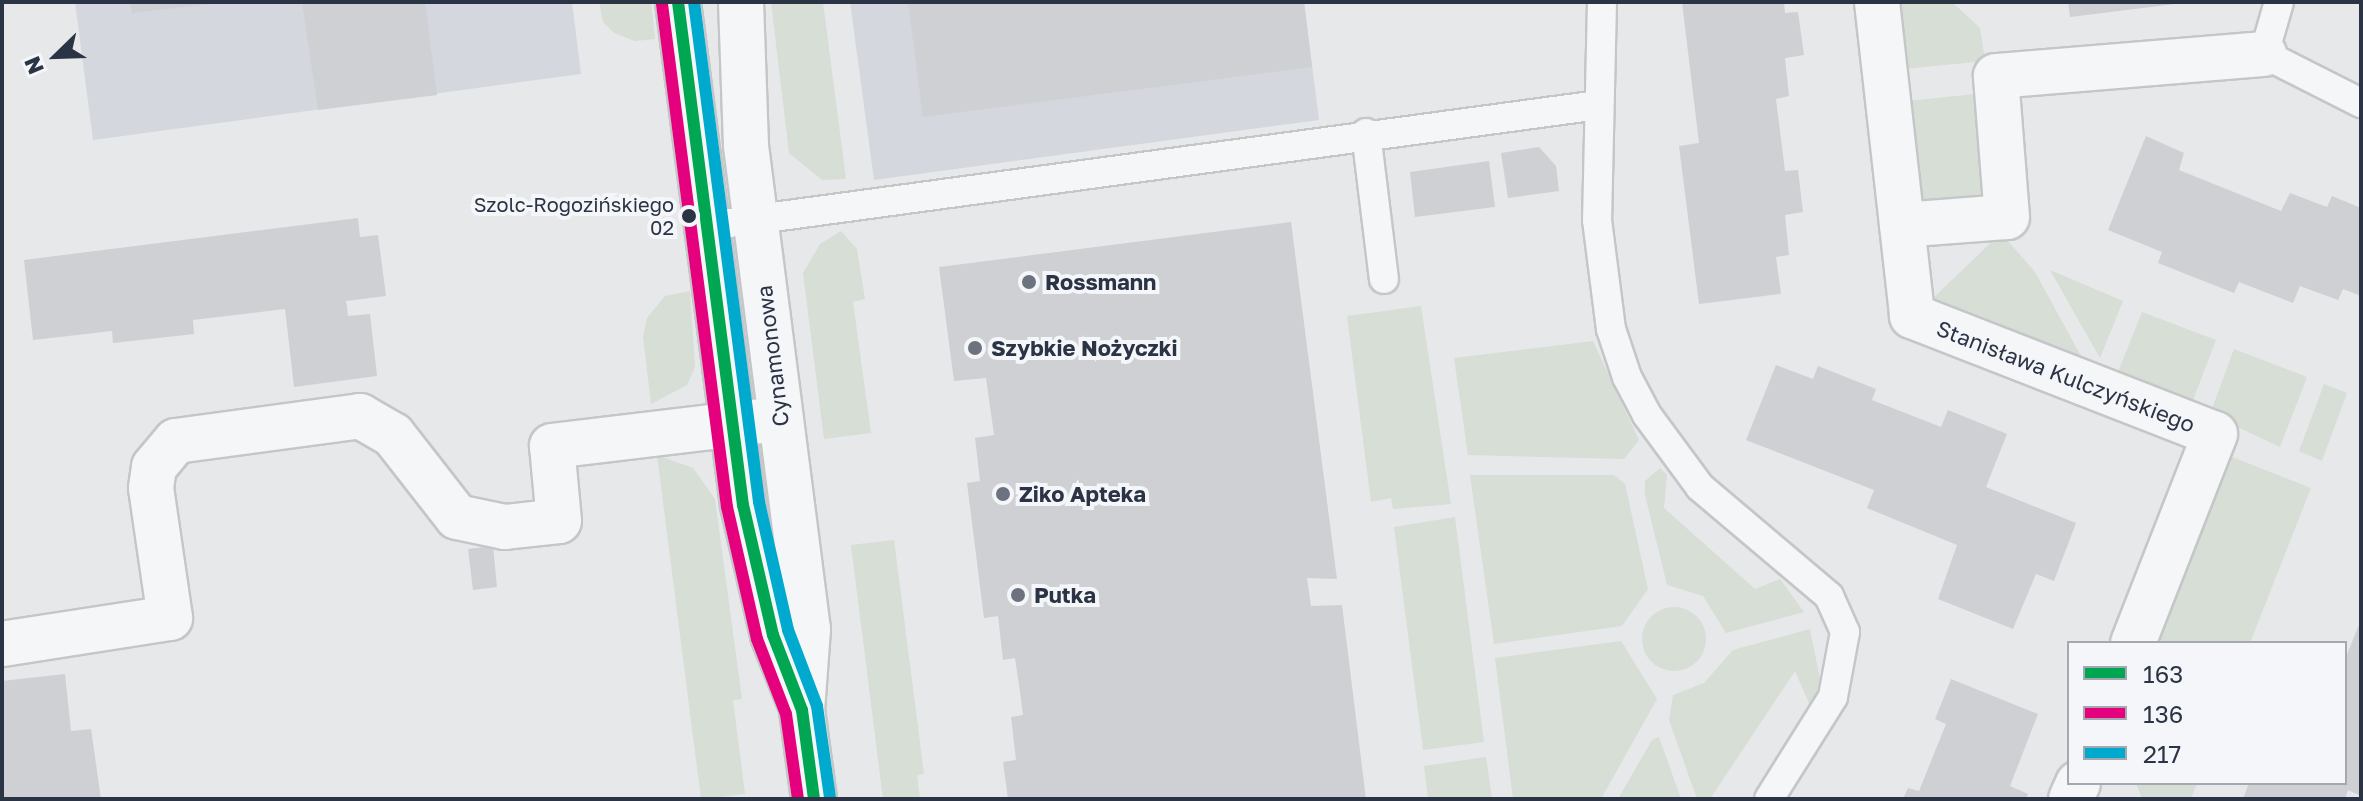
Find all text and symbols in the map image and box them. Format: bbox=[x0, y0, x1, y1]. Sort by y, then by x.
north arrow bbox=[16, 16, 96, 96]
text: N bbox=[18, 53, 49, 79]
place label: Szolc-Rogozińskiego 02 bbox=[474, 192, 674, 239]
marker: Szolc-Rogozińskiego 02 bbox=[681, 208, 697, 224]
place label: Rossmann bbox=[1045, 269, 1156, 295]
marker: Rossmann bbox=[1020, 273, 1038, 291]
street label: Cynamonowa bbox=[750, 284, 794, 428]
street label: Stanisława Kulczyńskiego bbox=[1933, 314, 2199, 438]
place label: Szybkie Nożyczki bbox=[991, 335, 1178, 361]
marker: Szybkie Nożyczki bbox=[966, 339, 984, 357]
place label: Ziko Apteka bbox=[1019, 481, 1146, 507]
marker: Ziko Apteka bbox=[994, 485, 1012, 503]
place label: Putka bbox=[1034, 582, 1096, 608]
marker: Putka bbox=[1009, 586, 1027, 604]
legend bbox=[2067, 641, 2347, 785]
text: 163 bbox=[2143, 659, 2183, 688]
text: 136 bbox=[2143, 699, 2183, 728]
text: 217 bbox=[2143, 739, 2181, 768]

